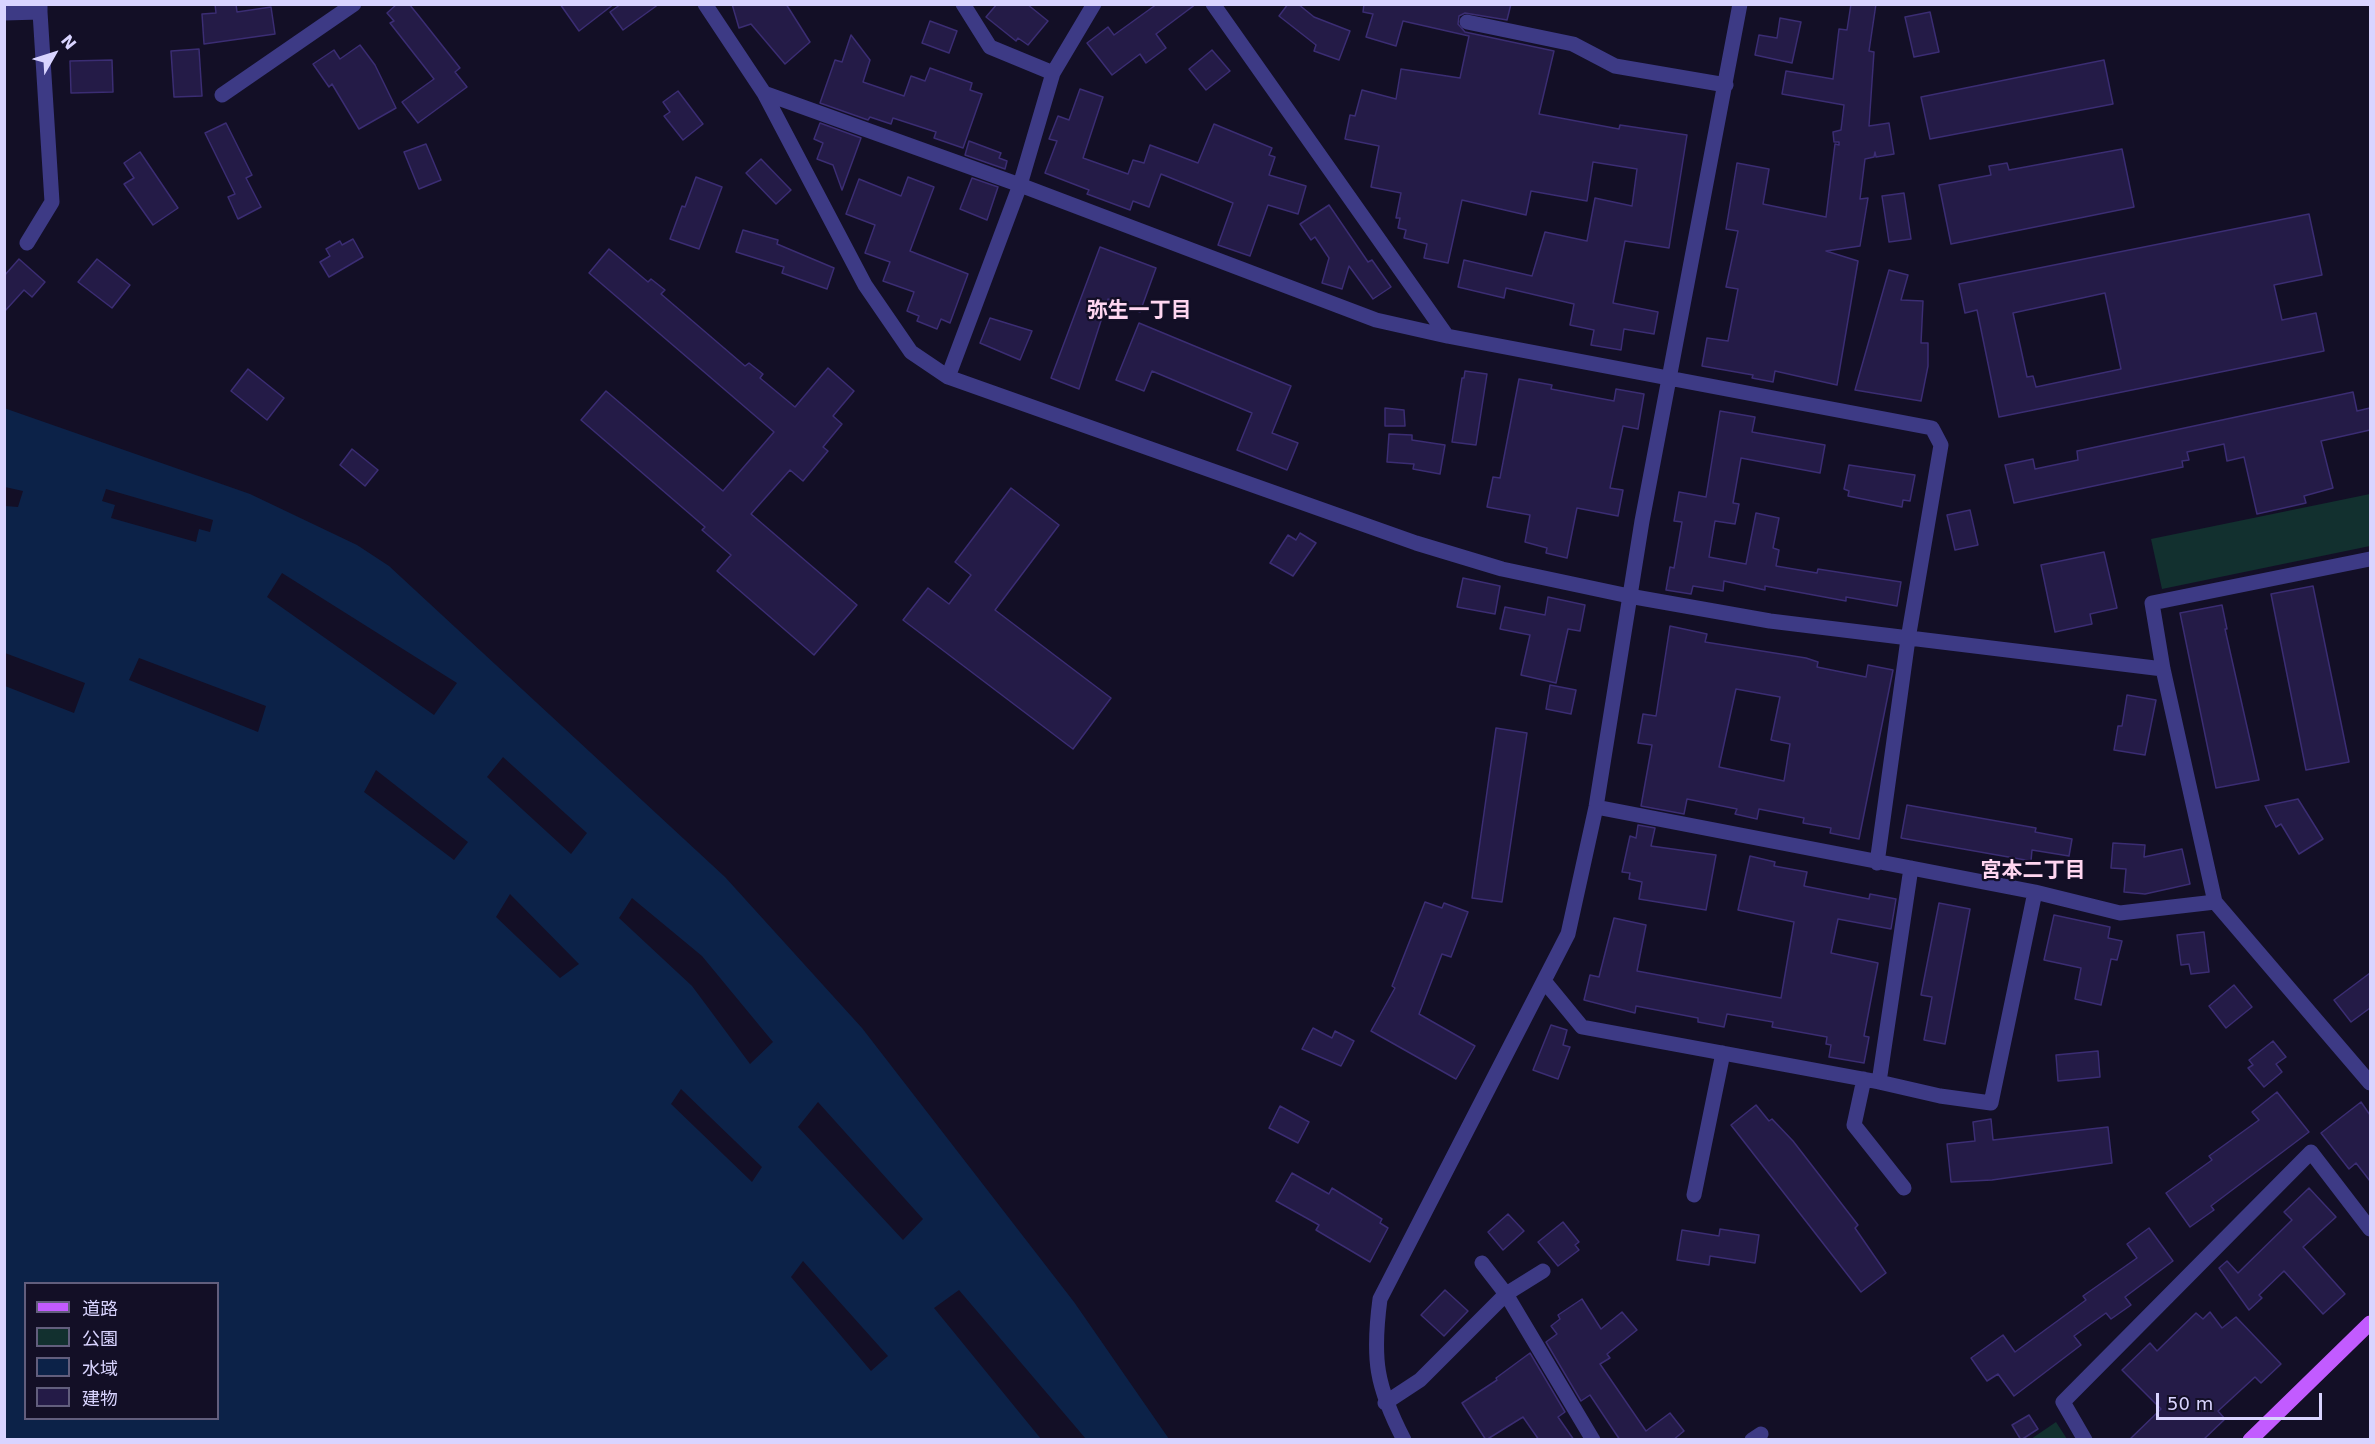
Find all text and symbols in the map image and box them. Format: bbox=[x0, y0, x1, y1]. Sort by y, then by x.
north arrow bbox=[24, 24, 84, 84]
text: N bbox=[57, 31, 80, 54]
district label: 弥生一丁目 bbox=[1087, 299, 1191, 325]
district label: 宮本二丁目 bbox=[1981, 859, 2085, 885]
legend bbox=[24, 1282, 219, 1420]
text: 道路 bbox=[82, 1298, 118, 1319]
text: 公園 bbox=[82, 1328, 118, 1349]
text: 水域 bbox=[82, 1358, 118, 1379]
scale bar bbox=[2159, 1381, 2326, 1419]
text: 建物 bbox=[82, 1388, 118, 1409]
text: 50 m bbox=[2167, 1393, 2213, 1414]

